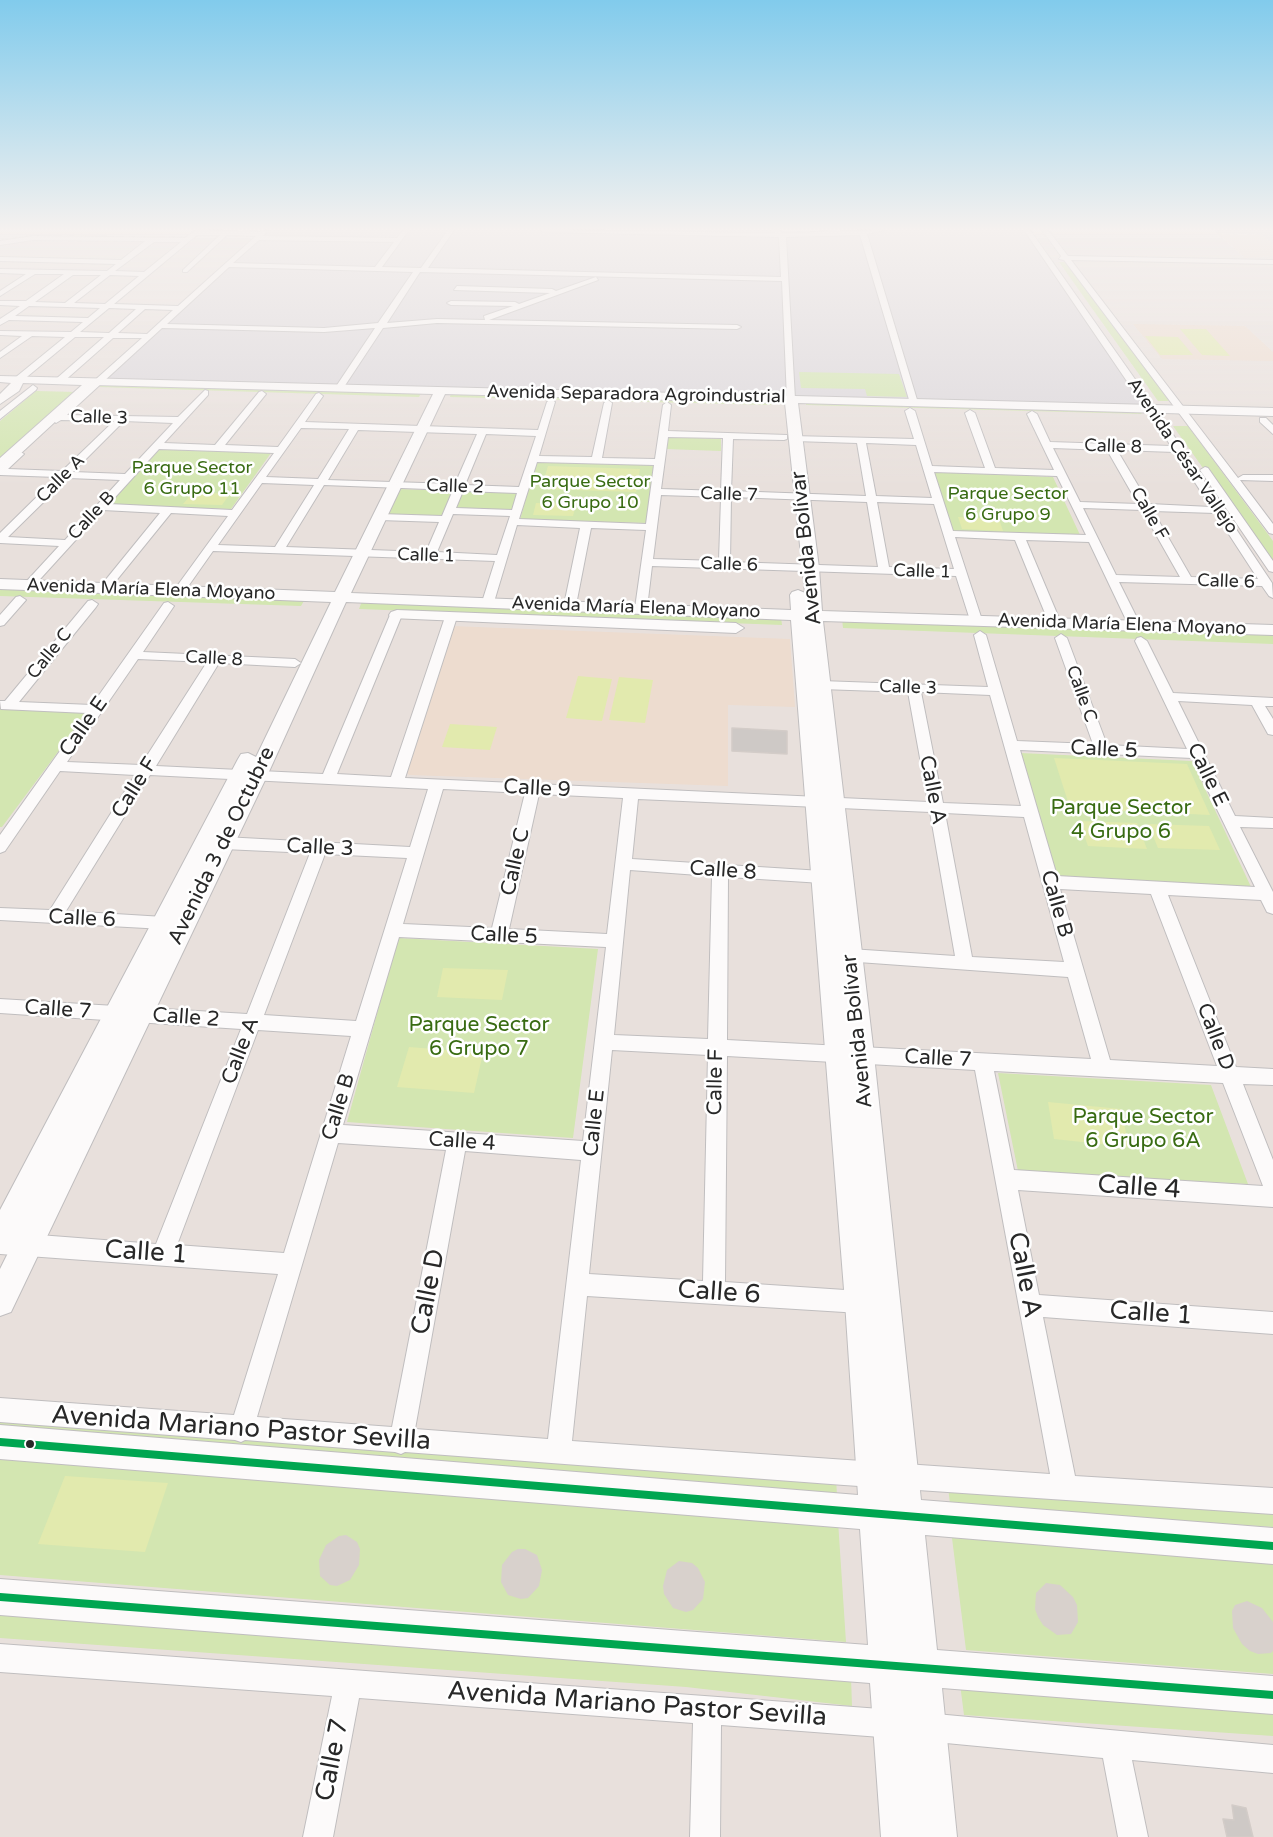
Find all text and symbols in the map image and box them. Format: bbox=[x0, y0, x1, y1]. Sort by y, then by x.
street label: Avenida César Vallejo bbox=[1122, 374, 1242, 538]
street label: Avenida Separadora Agroindustrial bbox=[486, 382, 786, 408]
street label: Calle 3 bbox=[70, 406, 128, 430]
street label: Calle 8 bbox=[1084, 435, 1142, 459]
street label: Calle A bbox=[32, 450, 90, 508]
park label: Parque Sector 6 Grupo 11 bbox=[131, 457, 253, 500]
street label: Avenida Bolívar bbox=[786, 470, 828, 626]
park label: Parque Sector 6 Grupo 10 bbox=[529, 471, 651, 514]
street label: Calle 2 bbox=[426, 475, 484, 499]
street label: Calle 7 bbox=[700, 483, 758, 507]
park label: Parque Sector 6 Grupo 9 bbox=[947, 483, 1069, 526]
street label: Calle F bbox=[1125, 484, 1173, 544]
street label: Calle B bbox=[64, 487, 120, 545]
street label: Calle 1 bbox=[397, 544, 455, 568]
street label: Calle 6 bbox=[700, 553, 758, 577]
street label: Calle 1 bbox=[893, 560, 951, 584]
street label: Calle 6 bbox=[1197, 570, 1255, 594]
street label: Avenida María Elena Moyano bbox=[26, 575, 276, 605]
street label: Avenida María Elena Moyano bbox=[511, 593, 761, 623]
street label: Avenida María Elena Moyano bbox=[997, 610, 1247, 640]
street label: Calle C bbox=[23, 624, 77, 684]
street label: Calle 8 bbox=[185, 647, 243, 671]
street label: Calle C bbox=[1061, 663, 1101, 725]
street label: Calle 3 bbox=[879, 676, 937, 700]
street label: Calle E bbox=[54, 692, 114, 762]
street label: Calle 5 bbox=[1070, 736, 1138, 764]
street label: Calle E bbox=[1181, 739, 1233, 811]
street label: Avenida 3 de Octubre bbox=[163, 743, 281, 949]
street label: Calle F bbox=[107, 753, 163, 823]
street label: Calle A bbox=[913, 753, 951, 827]
street label: Calle 9 bbox=[503, 775, 571, 803]
park label: Parque Sector 4 Grupo 6 bbox=[1050, 795, 1192, 845]
street label: Calle C bbox=[496, 826, 536, 898]
street label: Calle 3 bbox=[286, 834, 354, 862]
street label: Calle 8 bbox=[689, 856, 757, 886]
street label: Calle B bbox=[1034, 867, 1078, 941]
street label: Calle 6 bbox=[48, 905, 116, 933]
street label: Calle 5 bbox=[470, 922, 538, 950]
street label: Avenida Bolívar bbox=[837, 953, 879, 1109]
street label: Calle 7 bbox=[24, 995, 92, 1025]
street label: Calle D bbox=[1191, 1000, 1239, 1074]
street label: Calle 2 bbox=[152, 1003, 220, 1033]
park label: Parque Sector 6 Grupo 7 bbox=[408, 1012, 550, 1062]
street label: Calle A bbox=[217, 1014, 265, 1088]
street label: Calle 7 bbox=[904, 1045, 972, 1073]
street label: Calle F bbox=[703, 1048, 729, 1116]
street label: Calle B bbox=[317, 1070, 361, 1144]
street label: Calle E bbox=[579, 1088, 611, 1158]
park label: Parque Sector 6 Grupo 6A bbox=[1072, 1104, 1214, 1154]
street label: Calle 4 bbox=[428, 1127, 496, 1157]
street label: Calle 4 bbox=[1096, 1170, 1182, 1206]
street label: Calle A bbox=[1000, 1230, 1048, 1320]
street label: Calle 1 bbox=[103, 1235, 189, 1271]
street label: Calle D bbox=[405, 1247, 453, 1337]
street label: Calle 6 bbox=[676, 1275, 762, 1311]
street label: Calle 1 bbox=[1108, 1296, 1194, 1332]
street label: Avenida Mariano Pastor Sevilla bbox=[50, 1400, 432, 1458]
unlabelled marker bbox=[24, 1438, 36, 1450]
street label: Avenida Mariano Pastor Sevilla bbox=[446, 1676, 828, 1734]
street label: Calle 7 bbox=[310, 1716, 356, 1804]

